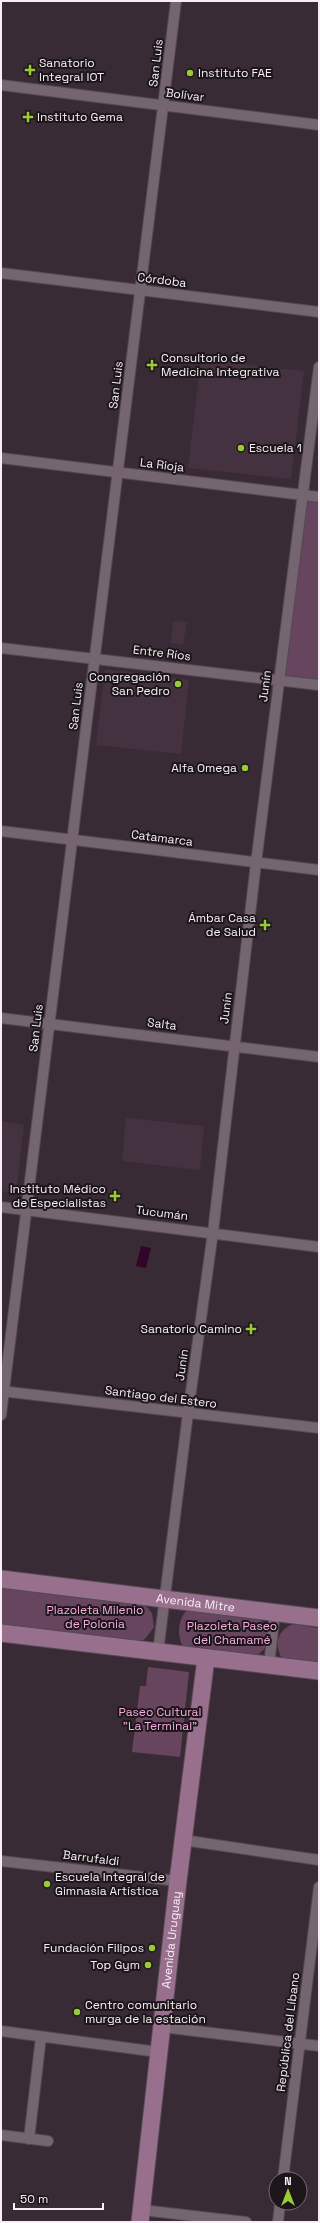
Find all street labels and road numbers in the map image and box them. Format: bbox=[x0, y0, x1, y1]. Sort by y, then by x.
street label: San Luis bbox=[145, 38, 167, 88]
street label: Bolívar bbox=[165, 85, 206, 105]
street label: Córdoba bbox=[137, 269, 187, 291]
street label: San Luis bbox=[105, 360, 127, 410]
street label: La Rioja bbox=[139, 454, 185, 476]
street label: Entre Ríos bbox=[132, 642, 192, 664]
street label: Junín bbox=[255, 669, 275, 703]
street label: San Luis bbox=[65, 681, 87, 731]
street label: Catamarca bbox=[130, 826, 194, 850]
street label: Junín bbox=[216, 991, 236, 1025]
street label: San Luis bbox=[25, 1003, 47, 1053]
street label: Salta bbox=[146, 1014, 178, 1034]
street label: Tucumán bbox=[135, 1202, 189, 1224]
street label: Junín bbox=[172, 1348, 192, 1382]
street label: Santiago del Estero bbox=[104, 1382, 218, 1412]
street label: Avenida Mitre bbox=[155, 1590, 236, 1616]
street label: Barrufaldi bbox=[62, 1847, 120, 1869]
street label: Avenida Uruguay bbox=[158, 1890, 185, 1989]
street label: República del Líbano bbox=[273, 1971, 303, 2093]

